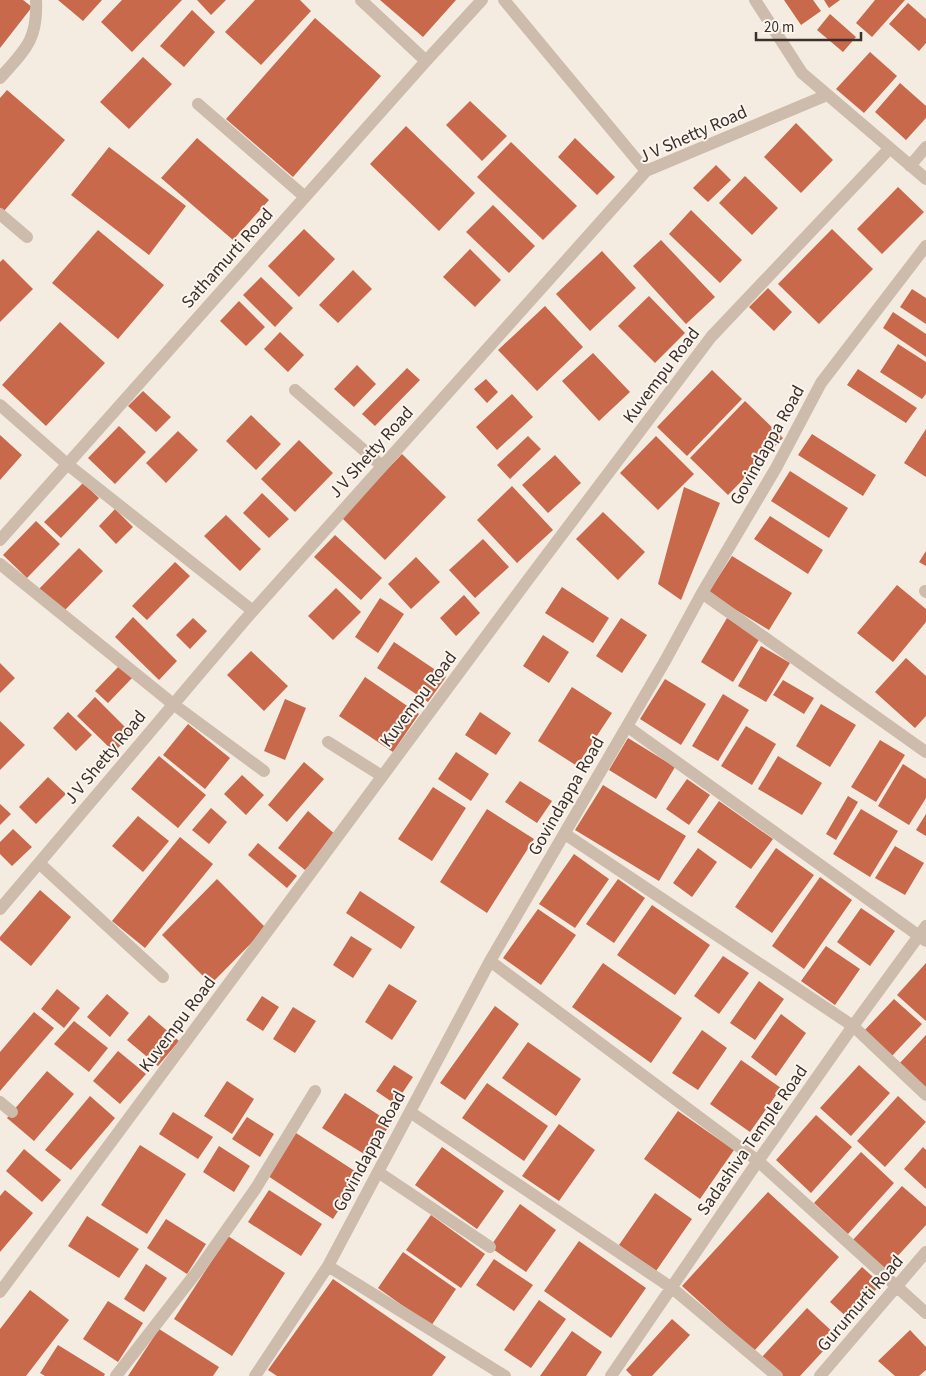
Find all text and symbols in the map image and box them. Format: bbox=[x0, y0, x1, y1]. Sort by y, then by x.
scale bar bbox=[756, 10, 861, 42]
text: 20 m bbox=[764, 17, 794, 38]
street label: J V Shetty Road bbox=[635, 100, 751, 169]
street label: Sathamurti Road bbox=[176, 203, 279, 314]
street label: Kuvempu Road bbox=[617, 322, 706, 428]
street label: Govindappa Road bbox=[724, 381, 811, 510]
street label: J V Shetty Road bbox=[323, 401, 419, 504]
street label: Kuvempu Road bbox=[374, 646, 463, 752]
street label: J V Shetty Road bbox=[59, 705, 152, 810]
street label: Govindappa Road bbox=[522, 732, 611, 860]
street label: Kuvempu Road bbox=[133, 971, 222, 1077]
street label: Sadashiva Temple Road bbox=[691, 1060, 814, 1220]
street label: Govindappa Road bbox=[327, 1086, 412, 1216]
street label: Gurumurti Road bbox=[811, 1250, 909, 1357]

